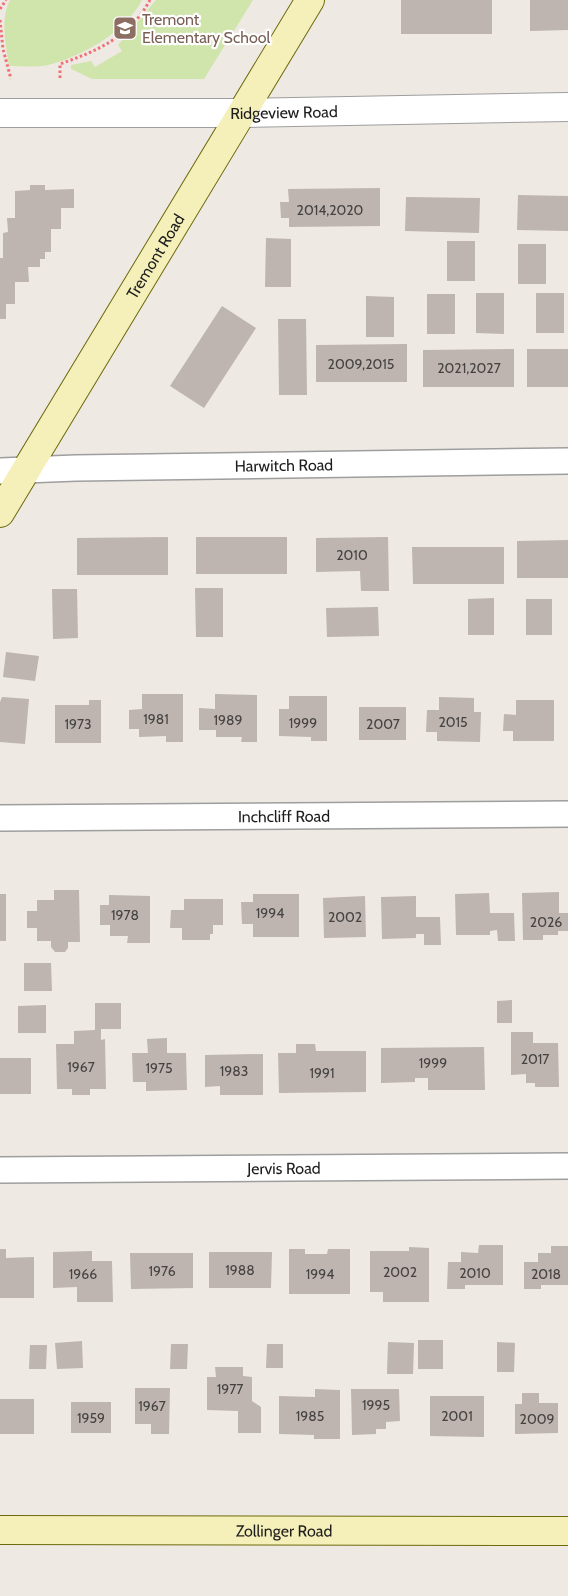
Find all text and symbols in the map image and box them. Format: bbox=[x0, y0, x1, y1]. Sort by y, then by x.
place label: Tremont Elementary School bbox=[142, 10, 270, 47]
school or university icon: Tremont Elementary School bbox=[112, 15, 138, 41]
street label: Ridgeview Road bbox=[230, 102, 338, 123]
house number: 2014,2020 bbox=[297, 201, 364, 219]
street label: Tremont Road bbox=[123, 211, 188, 302]
house number: 2009,2015 bbox=[328, 355, 394, 373]
house number: 2021,2027 bbox=[437, 359, 501, 377]
street label: Harwitch Road bbox=[235, 455, 333, 476]
house number: 2010 bbox=[336, 546, 368, 564]
house number: 1981 bbox=[143, 710, 169, 728]
house number: 1989 bbox=[214, 711, 243, 729]
house number: 2015 bbox=[438, 713, 468, 731]
house number: 1999 bbox=[289, 714, 317, 732]
house number: 1973 bbox=[64, 715, 92, 733]
house number: 2007 bbox=[366, 715, 400, 733]
street label: Inchcliff Road bbox=[238, 807, 330, 826]
house number: 1994 bbox=[256, 904, 284, 922]
house number: 1978 bbox=[111, 906, 139, 924]
house number: 2002 bbox=[328, 908, 362, 926]
house number: 2026 bbox=[530, 913, 562, 931]
house number: 2017 bbox=[521, 1050, 549, 1068]
house number: 1999 bbox=[419, 1054, 447, 1072]
house number: 1967 bbox=[67, 1058, 95, 1076]
house number: 1975 bbox=[145, 1059, 173, 1077]
house number: 1983 bbox=[220, 1062, 248, 1080]
house number: 1991 bbox=[309, 1064, 335, 1082]
street label: Jervis Road bbox=[246, 1159, 321, 1178]
house number: 1988 bbox=[225, 1261, 255, 1279]
house number: 1976 bbox=[148, 1262, 176, 1280]
house number: 2002 bbox=[383, 1263, 417, 1281]
house number: 2010 bbox=[459, 1264, 491, 1282]
house number: 1966 bbox=[69, 1265, 97, 1283]
house number: 1994 bbox=[306, 1265, 334, 1283]
house number: 2018 bbox=[531, 1265, 561, 1283]
house number: 1977 bbox=[217, 1380, 243, 1398]
house number: 1995 bbox=[362, 1396, 390, 1414]
house number: 1967 bbox=[138, 1397, 166, 1415]
house number: 1985 bbox=[296, 1407, 324, 1425]
house number: 2001 bbox=[441, 1407, 473, 1425]
house number: 1959 bbox=[77, 1409, 105, 1427]
house number: 2009 bbox=[520, 1410, 554, 1428]
street label: Zollinger Road bbox=[236, 1521, 332, 1541]

